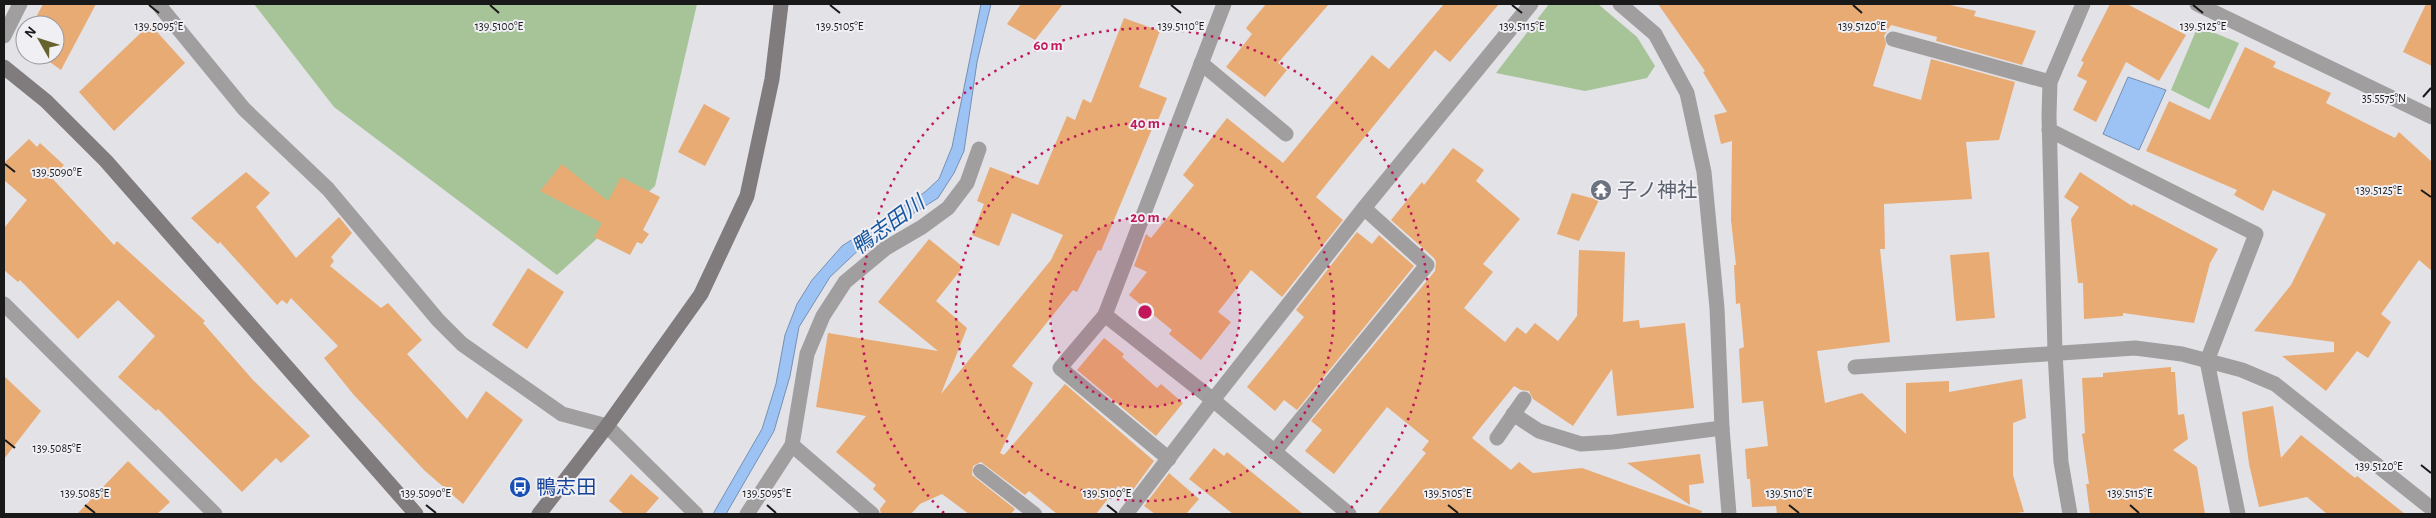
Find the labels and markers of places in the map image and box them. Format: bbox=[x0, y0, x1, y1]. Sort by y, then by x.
temple icon: 子ノ神社 bbox=[1589, 178, 1613, 202]
place label: 子ノ神社 bbox=[1617, 180, 1697, 201]
centre of rings bbox=[1136, 303, 1154, 321]
bus stop icon: 鴨志田 bbox=[508, 475, 532, 499]
place label: 鴨志田 bbox=[536, 477, 596, 498]

